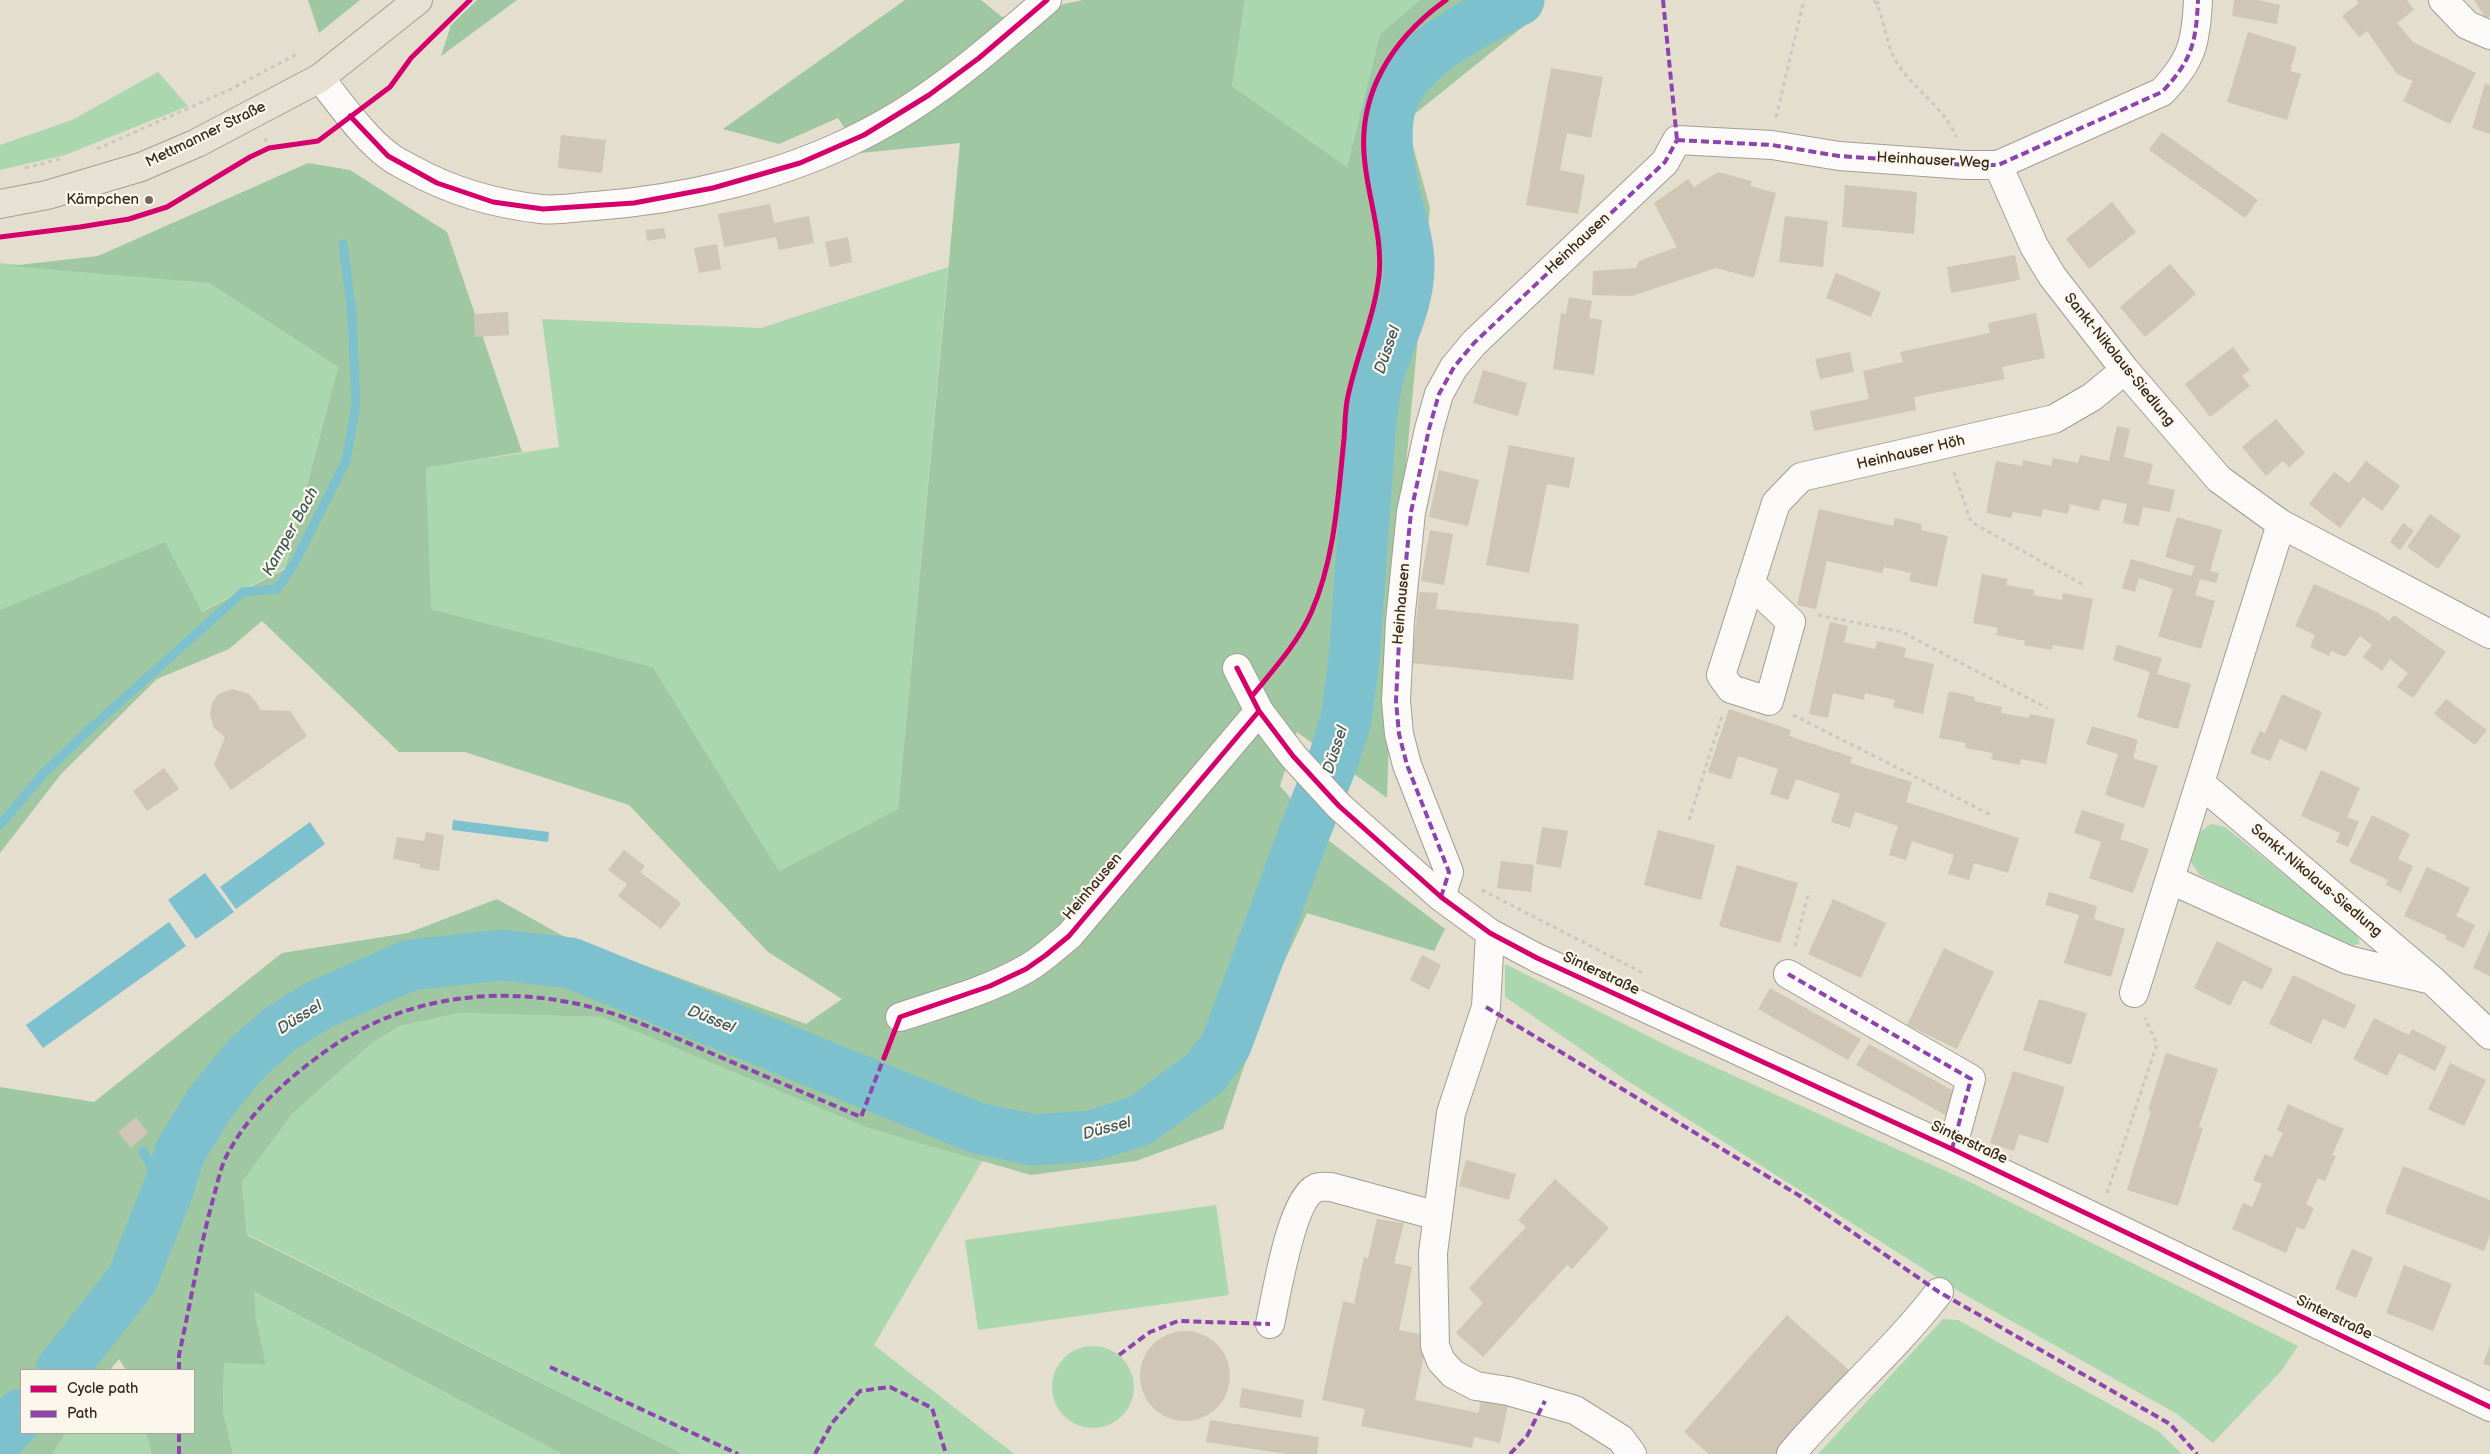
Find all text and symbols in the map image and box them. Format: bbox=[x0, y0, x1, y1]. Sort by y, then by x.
street label: Mettmanner Straße bbox=[143, 98, 269, 172]
street label: Heinhauser Weg bbox=[1876, 149, 1990, 173]
place label: Kämpchen bbox=[66, 191, 139, 209]
marker: Kämpchen bbox=[143, 194, 155, 206]
street label: Heinhausen bbox=[1542, 210, 1614, 278]
street label: Sankt-Nikolaus-Siedlung bbox=[2060, 290, 2178, 430]
water label: Düssel bbox=[1371, 323, 1405, 377]
street label: Heinhauser Höh bbox=[1855, 432, 1967, 474]
water label: Kamper Bach bbox=[259, 484, 323, 580]
street label: Heinhausen bbox=[1389, 562, 1415, 646]
water label: Düssel bbox=[1319, 723, 1353, 777]
street label: Sankt-Nikolaus-Siedlung bbox=[2247, 821, 2385, 941]
street label: Heinhausen bbox=[1060, 850, 1126, 924]
street label: Sinterstraße bbox=[1560, 948, 1642, 1000]
water label: Düssel bbox=[274, 997, 326, 1039]
water label: Düssel bbox=[684, 1002, 738, 1038]
water label: Düssel bbox=[1081, 1113, 1133, 1145]
street label: Sinterstraße bbox=[1928, 1117, 2010, 1169]
street label: Sinterstraße bbox=[2293, 1292, 2375, 1344]
legend bbox=[20, 1369, 195, 1434]
text: Cycle path bbox=[67, 1379, 138, 1398]
text: Path bbox=[67, 1404, 97, 1423]

